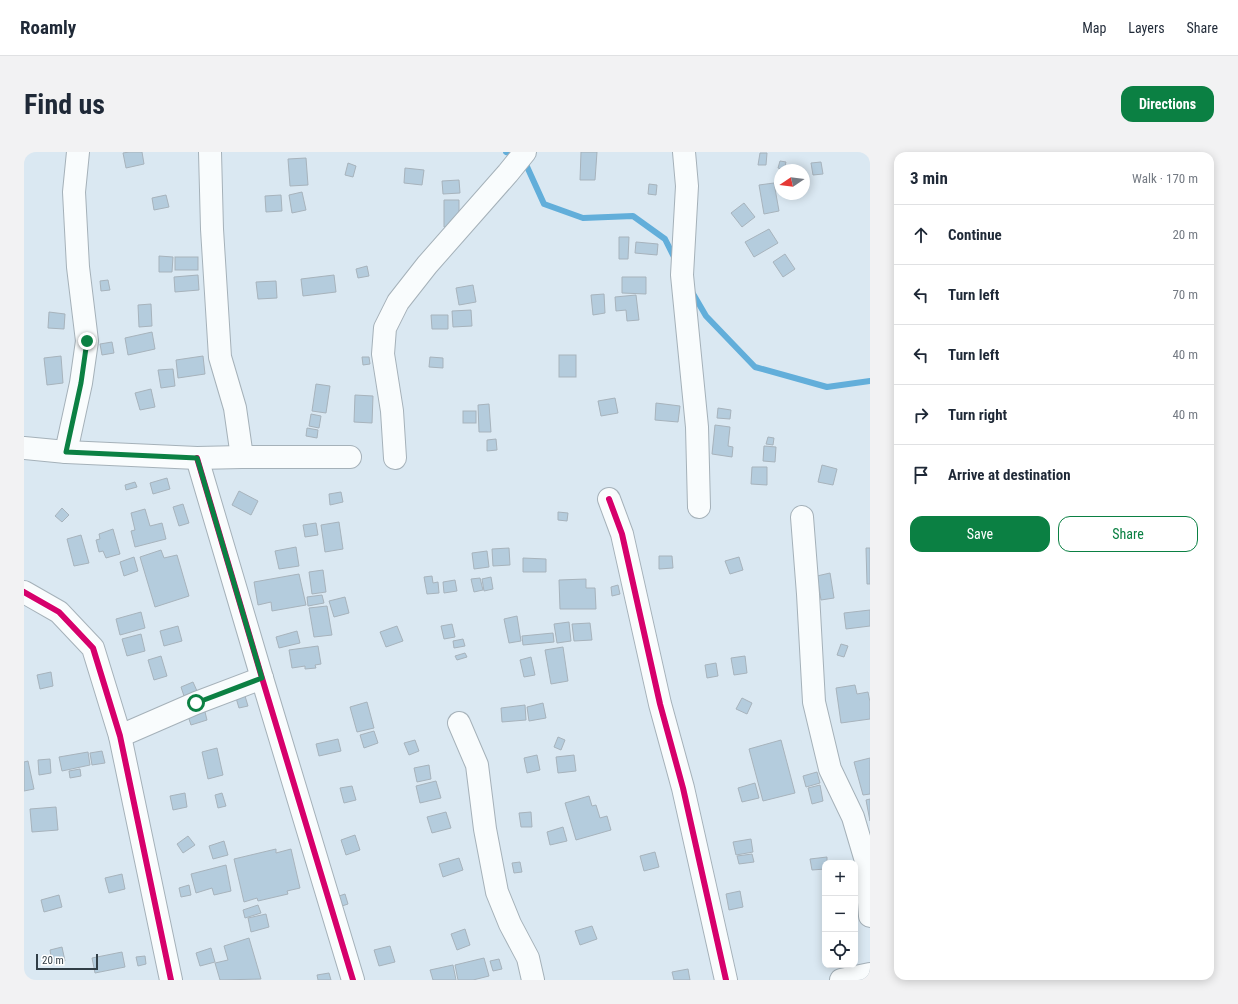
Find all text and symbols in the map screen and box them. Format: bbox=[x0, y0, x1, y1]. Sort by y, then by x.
text: Roamly bbox=[20, 16, 76, 39]
text: Map bbox=[1082, 20, 1106, 36]
text: Layers bbox=[1128, 20, 1165, 36]
text: Share bbox=[1187, 20, 1218, 36]
button: Directions bbox=[1121, 86, 1214, 122]
text: Find us bbox=[24, 88, 105, 121]
north arrow bbox=[774, 164, 810, 200]
text: 3 min bbox=[910, 168, 948, 188]
text: Walk · 170 m bbox=[1132, 171, 1198, 186]
icon: ahead bbox=[910, 224, 932, 246]
text: Continue bbox=[948, 226, 1002, 244]
text: 20 m bbox=[1172, 227, 1198, 242]
icon: left bbox=[910, 284, 932, 306]
text: Turn left bbox=[948, 286, 999, 304]
text: 70 m bbox=[1172, 287, 1198, 302]
route end bbox=[78, 332, 96, 350]
icon: left bbox=[910, 344, 932, 366]
text: Turn left bbox=[948, 346, 999, 364]
text: 40 m bbox=[1172, 347, 1198, 362]
icon: right bbox=[910, 404, 932, 426]
text: Turn right bbox=[948, 406, 1007, 424]
text: 40 m bbox=[1172, 407, 1198, 422]
icon: arrive bbox=[910, 464, 932, 486]
text: Arrive at destination bbox=[948, 466, 1071, 484]
button: Save bbox=[910, 516, 1050, 552]
button: Share bbox=[1058, 516, 1198, 552]
route start bbox=[187, 694, 205, 712]
map controls bbox=[822, 860, 858, 968]
button: + bbox=[822, 860, 858, 896]
button: − bbox=[822, 896, 858, 932]
button: locate bbox=[822, 932, 858, 968]
scale bar bbox=[36, 952, 98, 971]
text: 20 m bbox=[42, 954, 64, 967]

